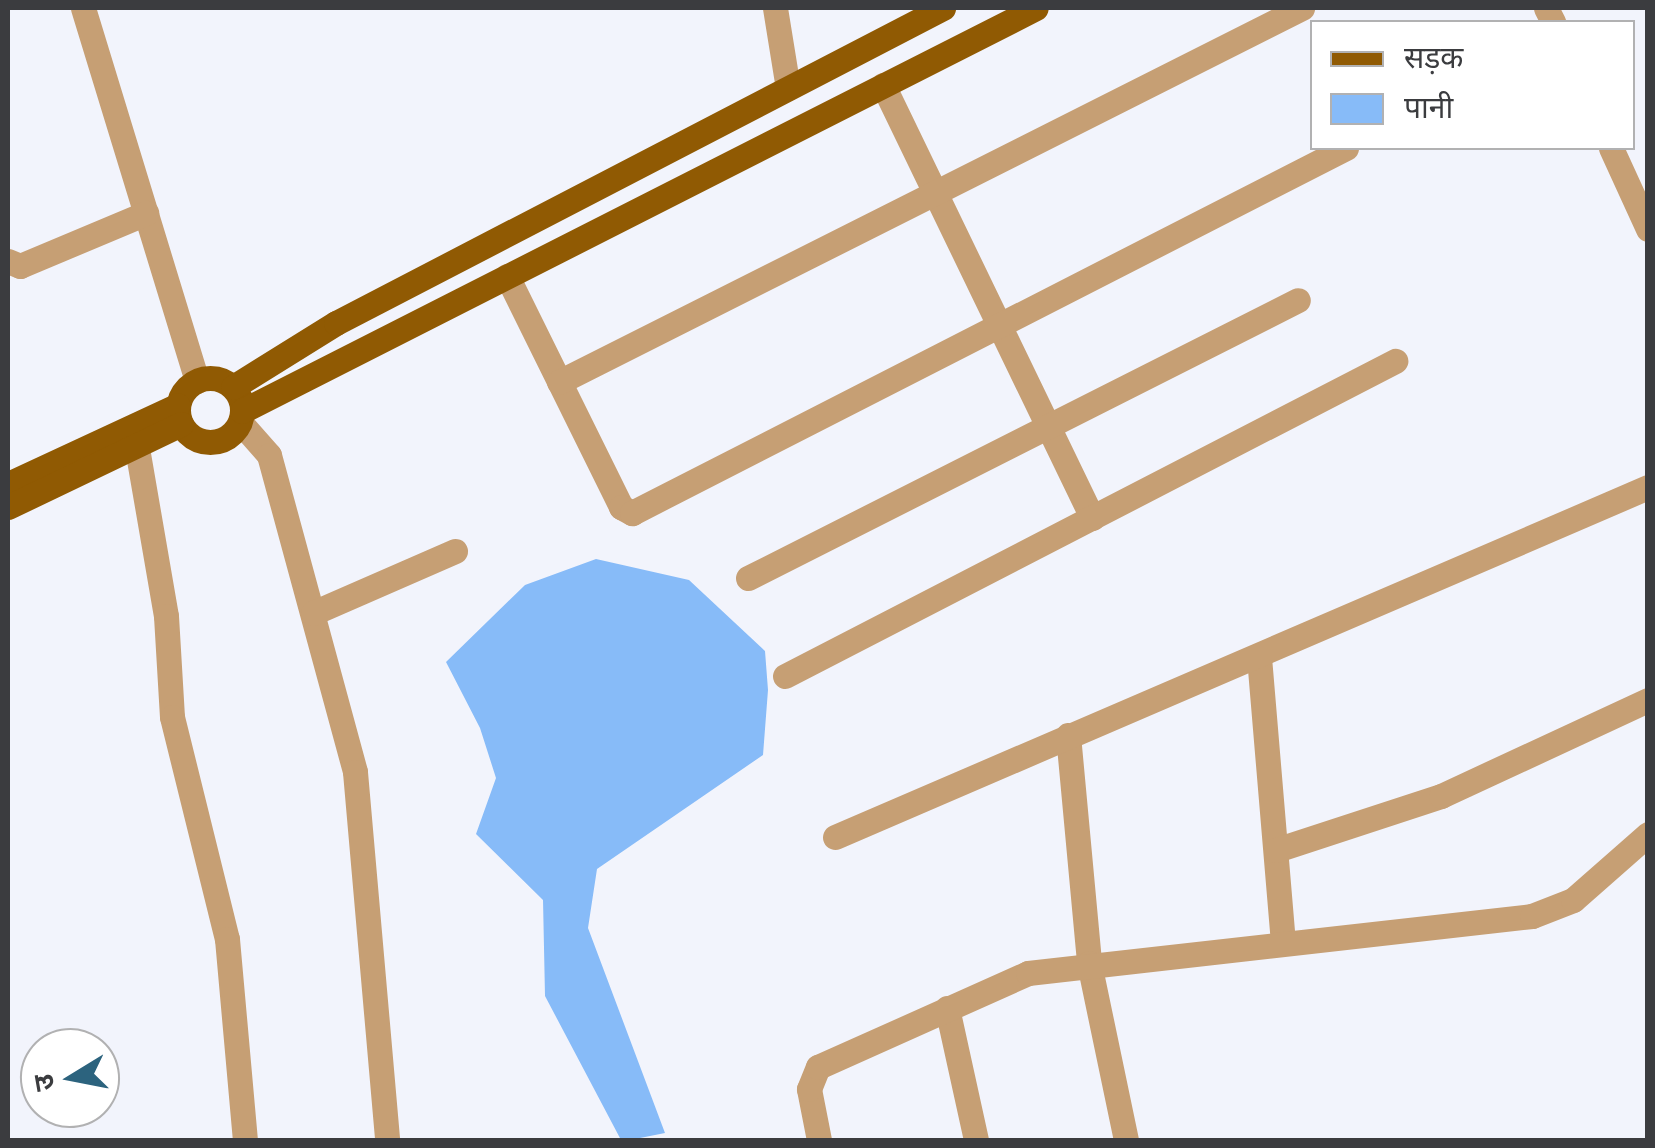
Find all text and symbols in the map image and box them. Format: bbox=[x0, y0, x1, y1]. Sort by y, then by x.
legend bbox=[1310, 20, 1635, 150]
text: सड़क bbox=[1404, 38, 1463, 74]
text: पानी bbox=[1404, 88, 1453, 124]
north arrow bbox=[20, 1028, 120, 1128]
text: उ bbox=[24, 1072, 61, 1094]

